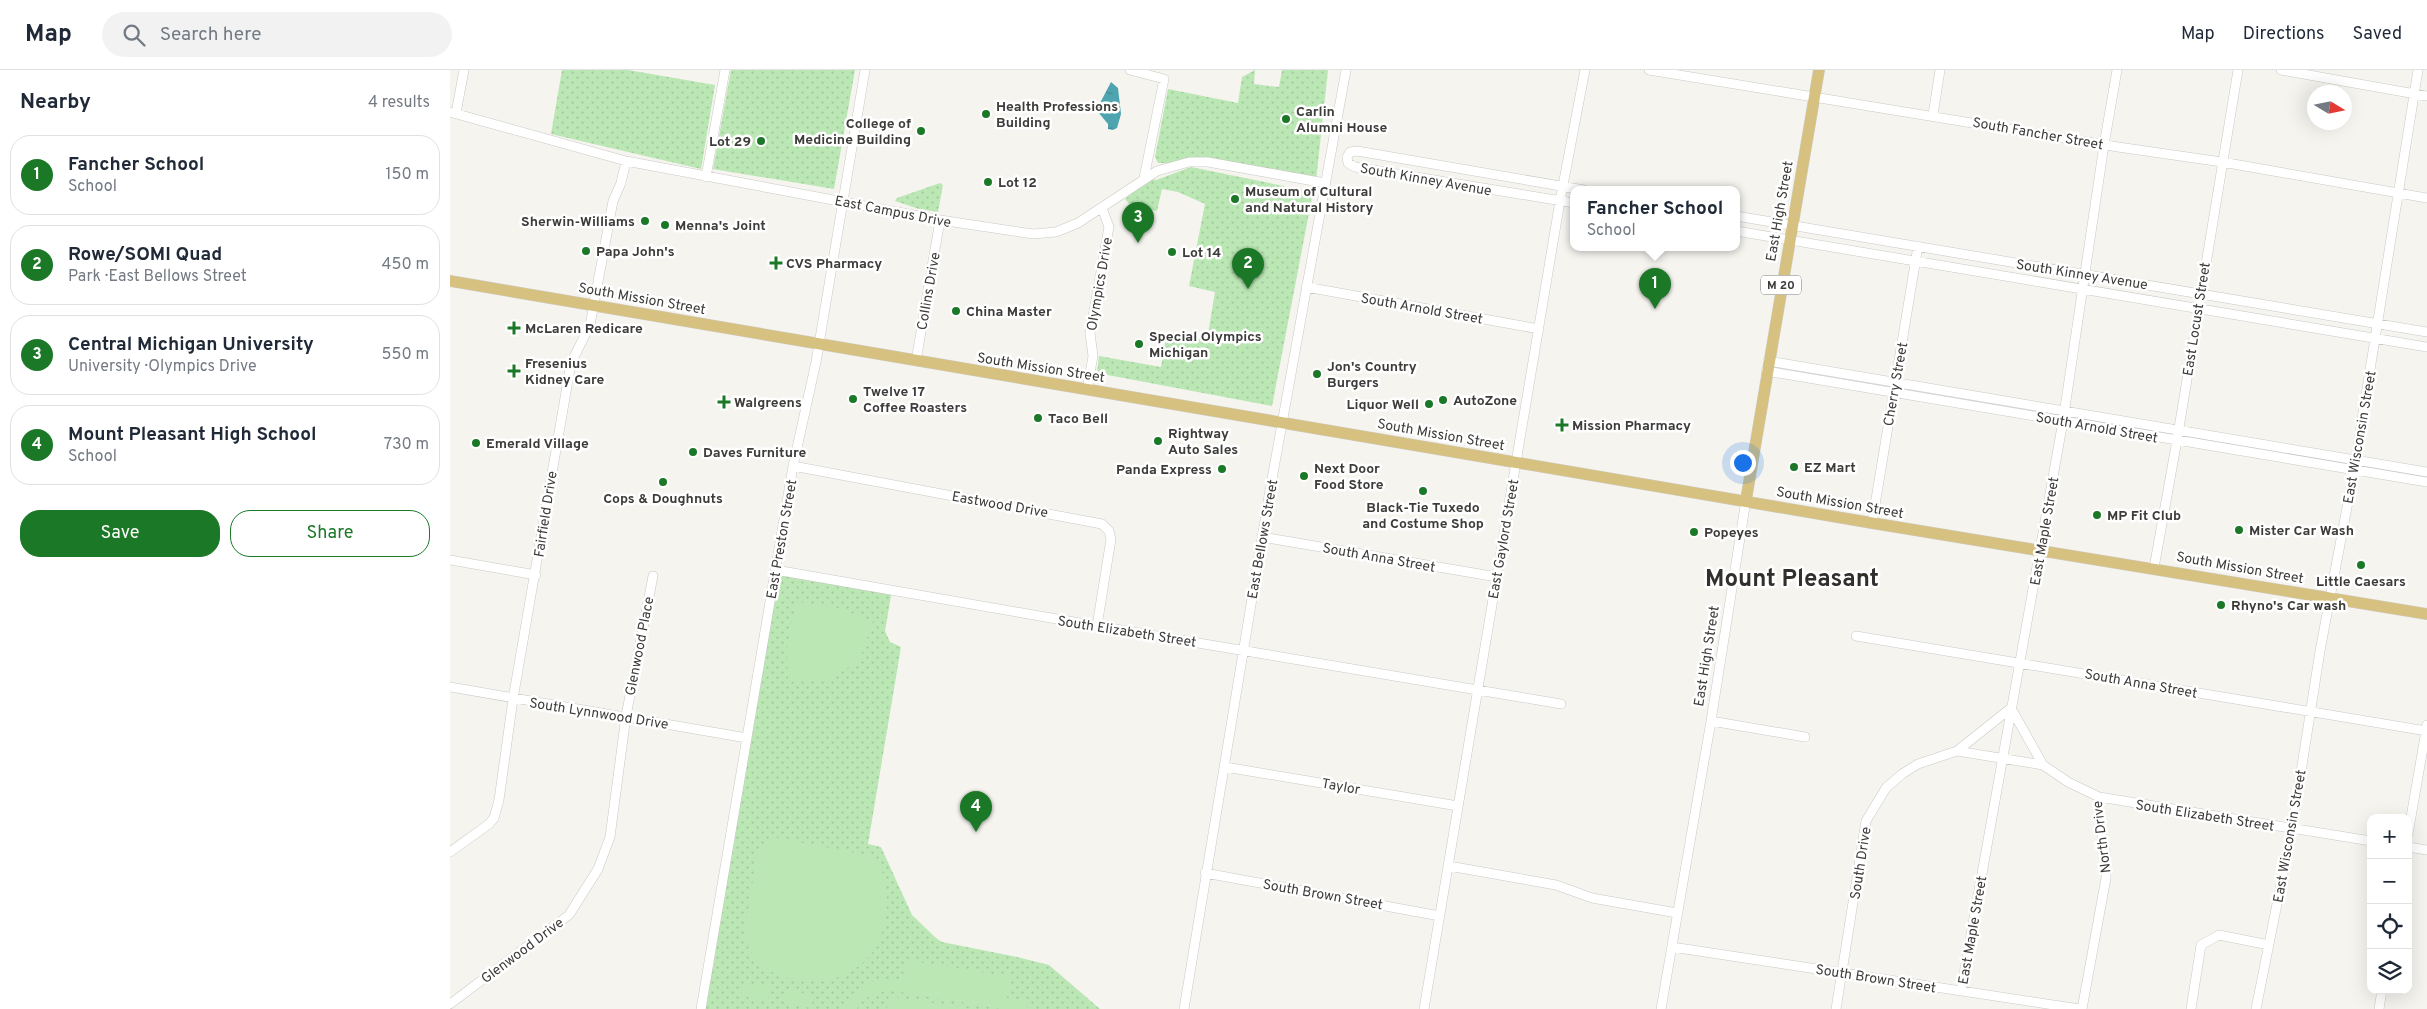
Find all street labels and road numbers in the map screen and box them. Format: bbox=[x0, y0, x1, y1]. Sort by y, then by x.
street label: South Fancher Street bbox=[1971, 115, 2104, 154]
street label: East High Street bbox=[1763, 160, 1798, 263]
street label: South Kinney Avenue bbox=[1359, 161, 1493, 200]
street label: East Campus Drive bbox=[833, 193, 952, 232]
street label: Olympics Drive bbox=[1084, 236, 1117, 332]
street label: Collins Drive bbox=[914, 251, 945, 332]
street label: South Kinney Avenue bbox=[2015, 257, 2149, 294]
street label: East Locust Street bbox=[2180, 261, 2215, 377]
road number: M 20 bbox=[1761, 276, 1801, 294]
street label: South Mission Street bbox=[577, 280, 707, 319]
street label: South Arnold Street bbox=[1359, 290, 1484, 329]
street label: Cherry Street bbox=[1881, 341, 1912, 428]
street label: South Mission Street bbox=[976, 350, 1106, 387]
street label: East Wisconsin Street bbox=[2340, 369, 2381, 505]
street label: South Arnold Street bbox=[2034, 409, 2159, 448]
street label: South Mission Street bbox=[1376, 416, 1506, 455]
street label: Fairfield Drive bbox=[531, 470, 562, 559]
street label: East Maple Street bbox=[2028, 476, 2063, 587]
street label: East Preston Street bbox=[764, 478, 801, 600]
street label: East Bellows Street bbox=[1245, 478, 1282, 600]
street label: East Gaylord Street bbox=[1486, 478, 1523, 600]
street label: South Mission Street bbox=[1775, 484, 1905, 523]
street label: Eastwood Drive bbox=[950, 489, 1049, 522]
street label: South Anna Street bbox=[1321, 540, 1436, 577]
street label: South Mission Street bbox=[2175, 549, 2305, 588]
street label: Glenwood Place bbox=[623, 595, 658, 697]
street label: East High Street bbox=[1691, 605, 1724, 708]
street label: South Elizabeth Street bbox=[1056, 613, 1197, 652]
street label: South Anna Street bbox=[2083, 666, 2198, 703]
street label: South Lynnwood Drive bbox=[528, 695, 670, 734]
street label: East Wisconsin Street bbox=[2270, 768, 2311, 904]
street label: Taylor bbox=[1320, 776, 1362, 799]
street label: South Elizabeth Street bbox=[2134, 797, 2275, 836]
street label: North Drive bbox=[2090, 800, 2115, 874]
street label: South Drive bbox=[1847, 826, 1876, 901]
street label: East Maple Street bbox=[1956, 875, 1991, 986]
street label: South Brown Street bbox=[1261, 877, 1384, 914]
street label: Glenwood Drive bbox=[478, 915, 568, 988]
street label: South Brown Street bbox=[1814, 962, 1937, 997]

